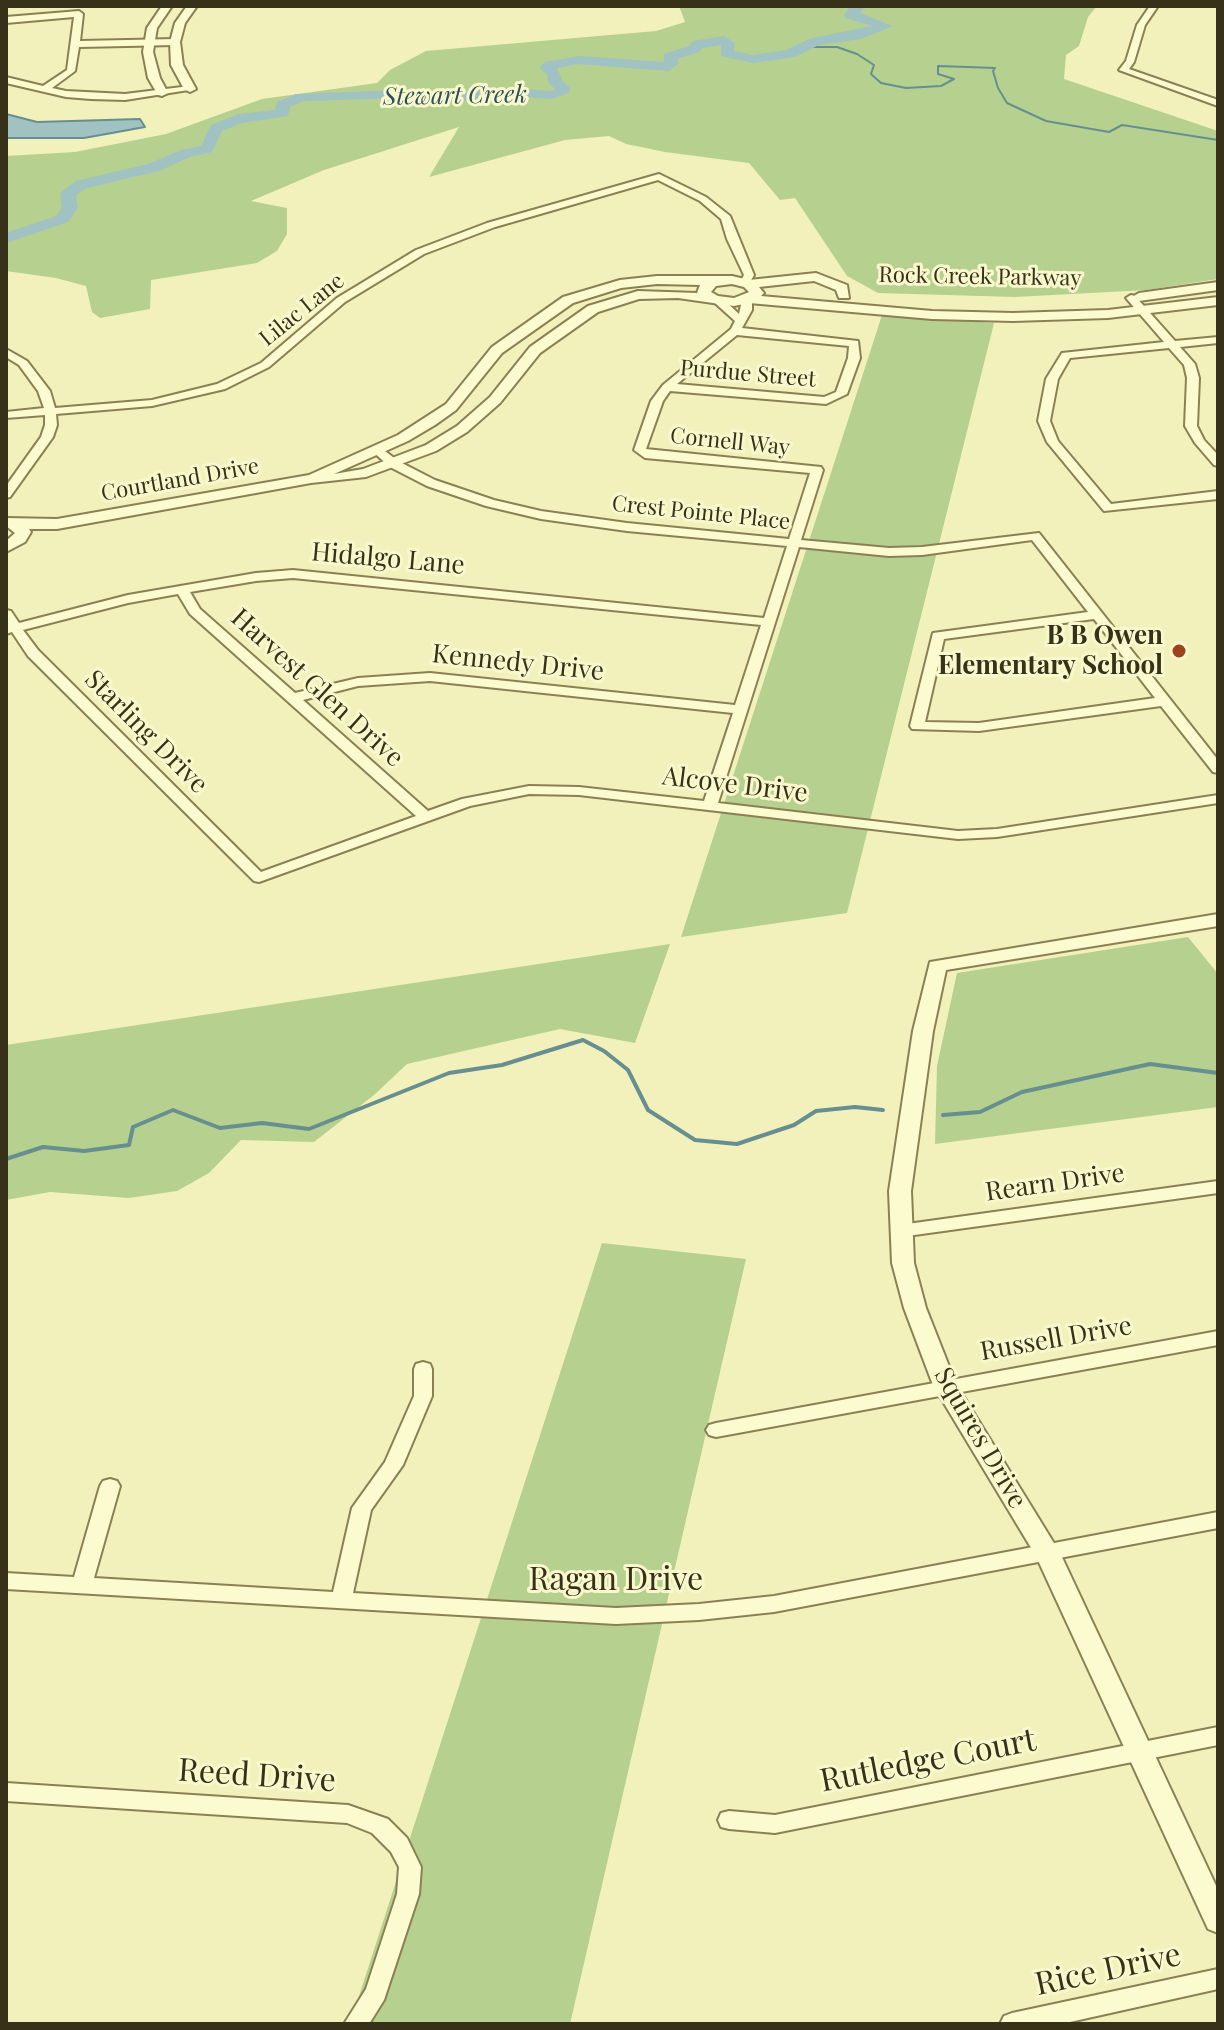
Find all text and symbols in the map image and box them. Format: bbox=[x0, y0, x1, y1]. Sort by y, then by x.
water label: Stewart Creek bbox=[383, 80, 527, 112]
street label: Rock Creek Parkway bbox=[878, 262, 1082, 292]
street label: Lilac Lane bbox=[254, 268, 350, 352]
street label: Purdue Street bbox=[679, 355, 817, 393]
street label: Cornell Way bbox=[669, 423, 791, 461]
street label: Courtland Drive bbox=[99, 453, 261, 507]
street label: Crest Pointe Place bbox=[611, 491, 791, 535]
street label: Hidalgo Lane bbox=[310, 537, 466, 581]
street label: Harvest Glen Drive bbox=[224, 602, 410, 774]
place label: B B Owen Elementary School bbox=[938, 620, 1163, 682]
street label: Kennedy Drive bbox=[430, 638, 606, 688]
marker: B B Owen Elementary School bbox=[1170, 642, 1188, 660]
street label: Starling Drive bbox=[78, 664, 214, 800]
street label: Alcove Drive bbox=[661, 761, 809, 809]
street label: Rearn Drive bbox=[983, 1158, 1127, 1208]
street label: Russell Drive bbox=[978, 1310, 1134, 1368]
street label: Squires Drive bbox=[927, 1362, 1033, 1514]
street label: Ragan Drive bbox=[529, 1561, 703, 1599]
street label: Rutledge Court bbox=[817, 1721, 1039, 1801]
street label: Reed Drive bbox=[177, 1751, 337, 1801]
street label: Rice Drive bbox=[1032, 1936, 1184, 2004]

